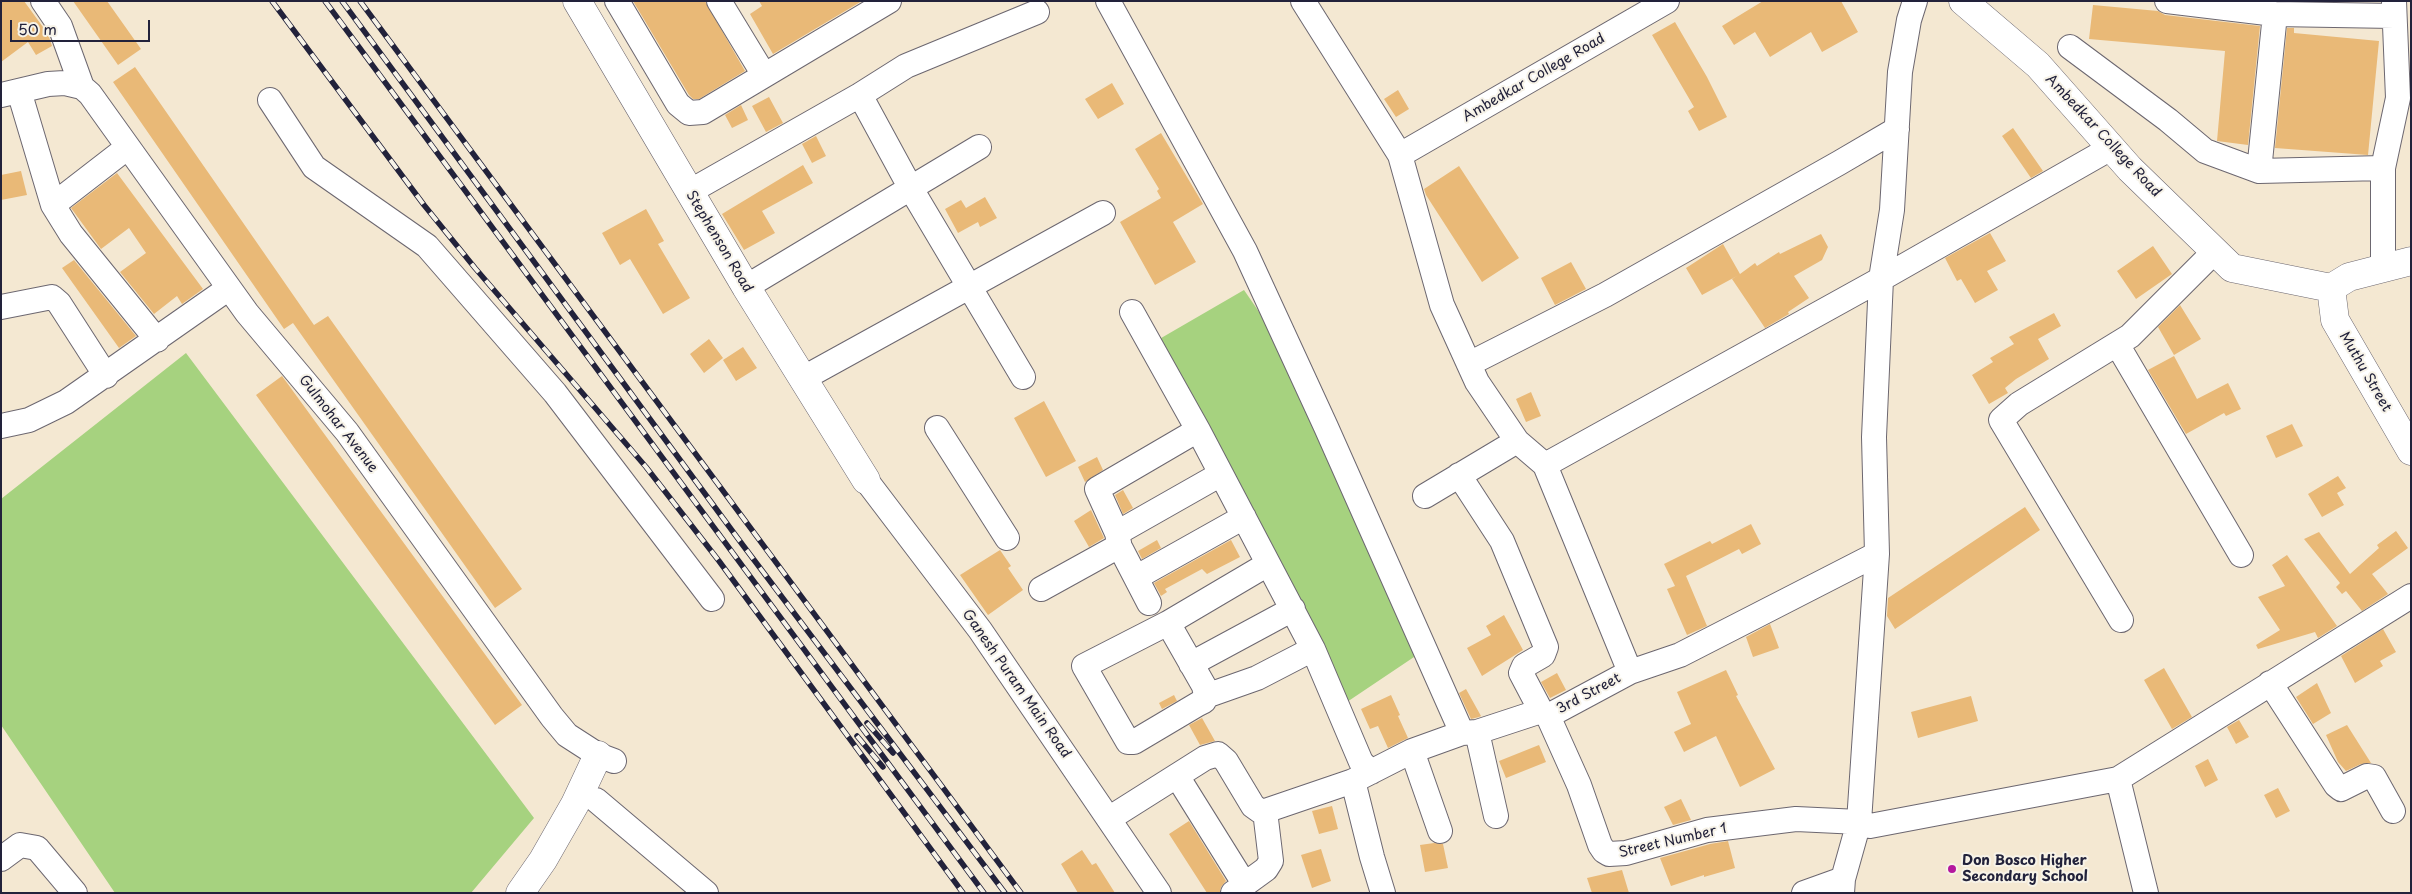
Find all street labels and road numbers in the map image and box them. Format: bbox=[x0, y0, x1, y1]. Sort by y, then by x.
street label: Ambedkar College Road bbox=[1460, 30, 1608, 126]
street label: Ambedkar College Road bbox=[2042, 71, 2164, 201]
street label: Stephenson Road bbox=[682, 188, 756, 296]
street label: Muthu Street bbox=[2335, 329, 2395, 415]
street label: Gulmohar Avenue bbox=[295, 372, 381, 476]
street label: Ganesh Puram Main Road bbox=[958, 606, 1074, 762]
street label: 3rd Street bbox=[1554, 670, 1624, 718]
street label: Street Number 1 bbox=[1617, 820, 1729, 862]

